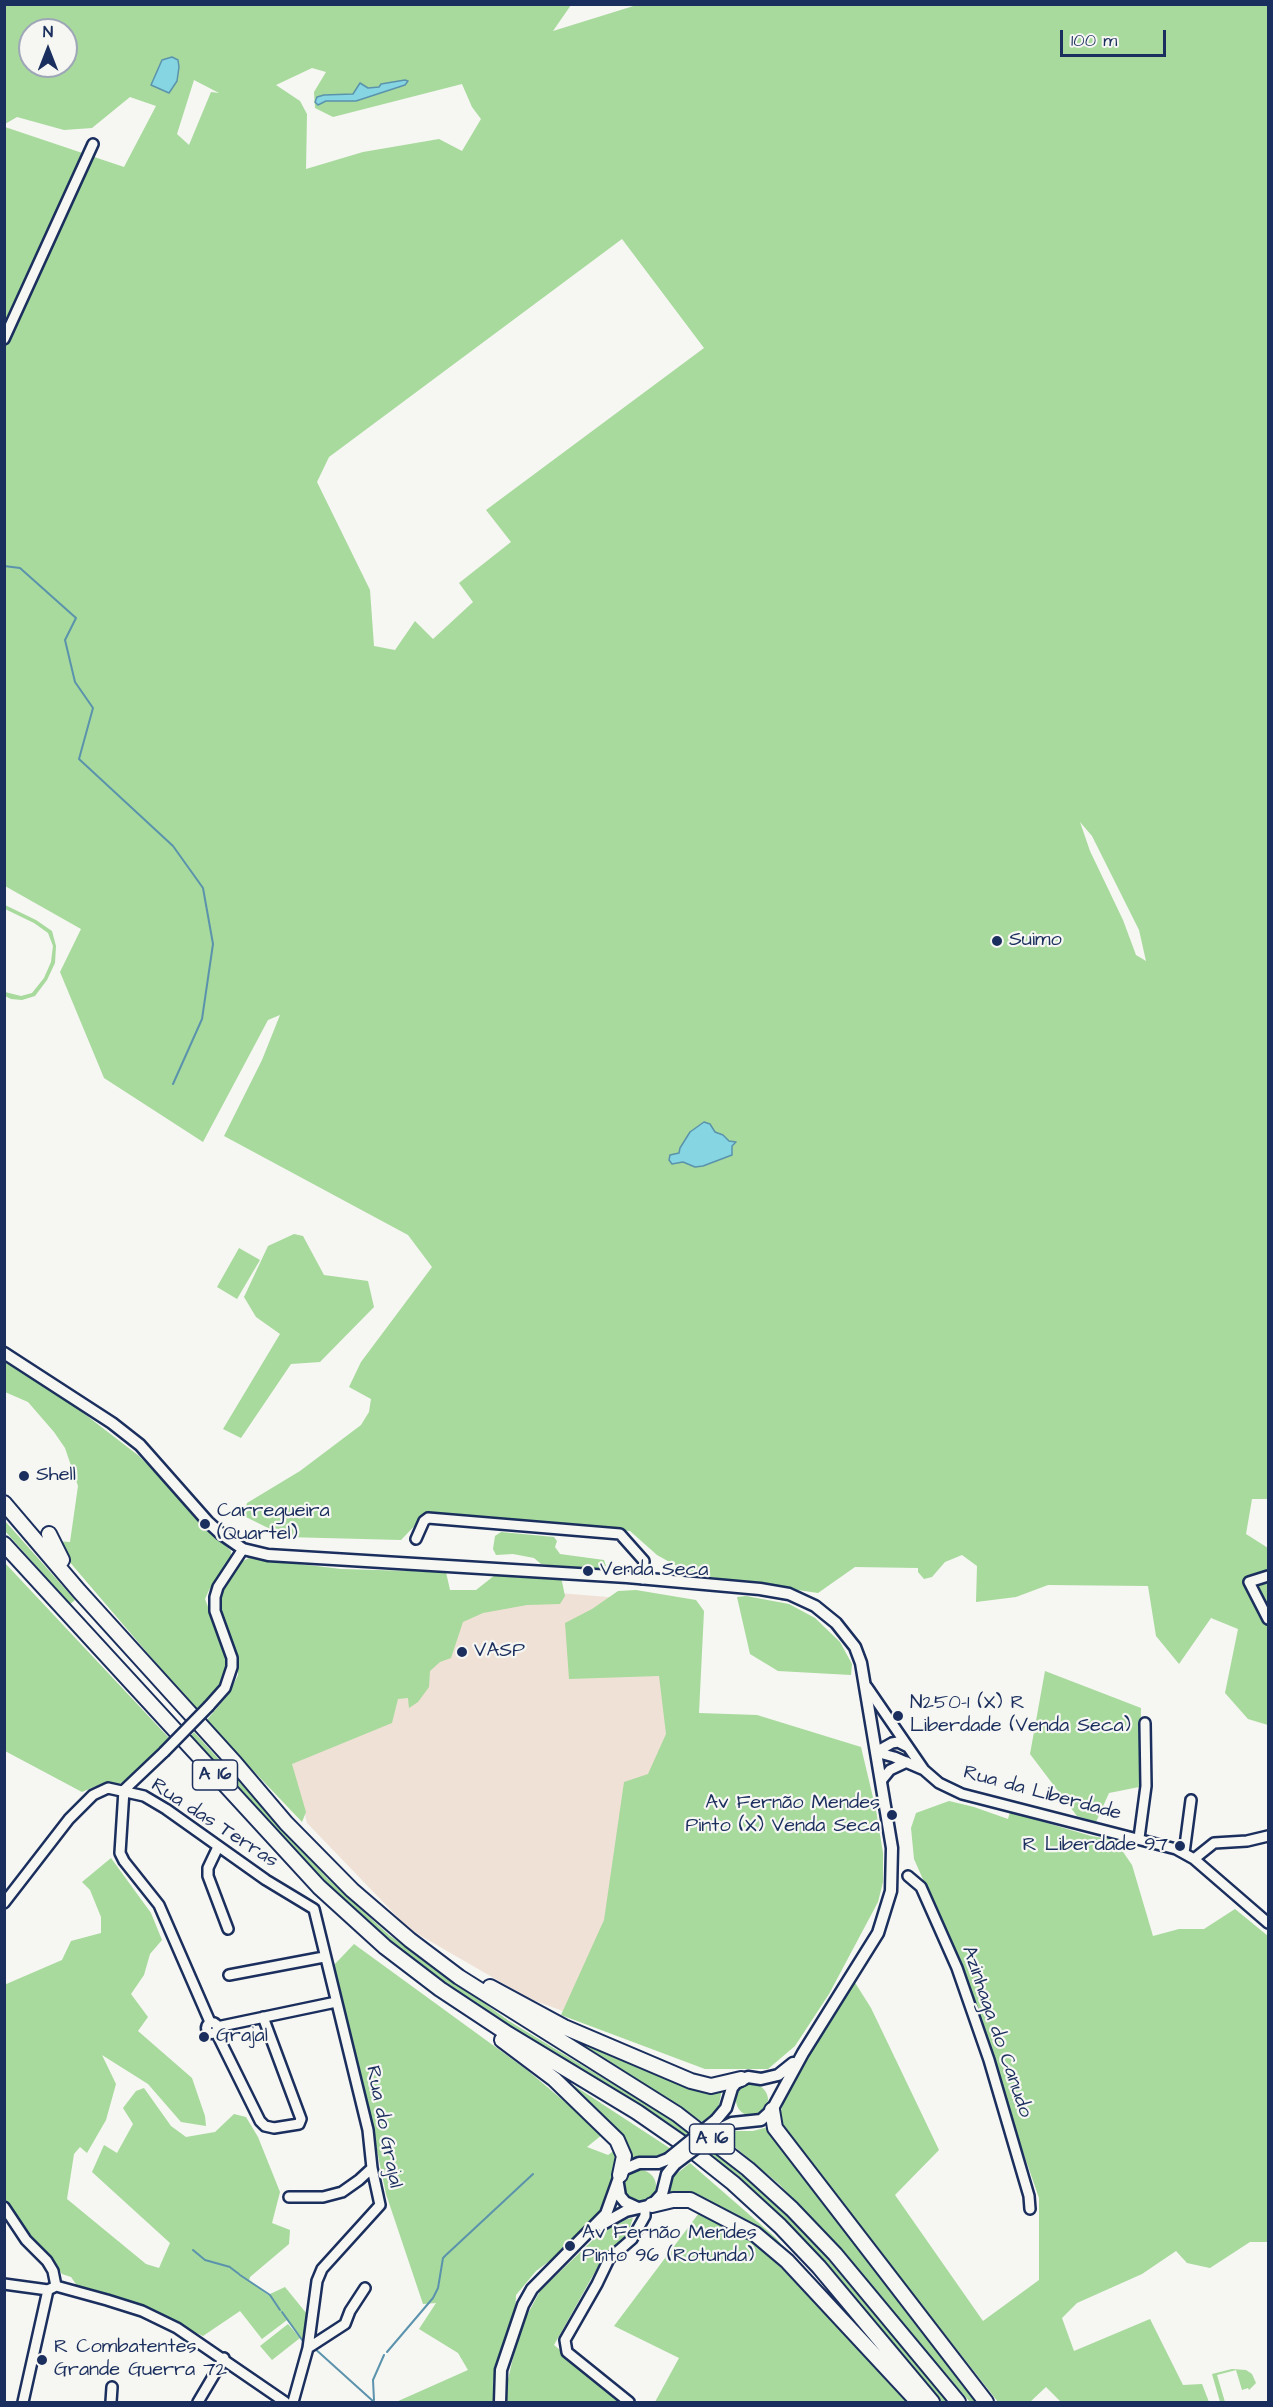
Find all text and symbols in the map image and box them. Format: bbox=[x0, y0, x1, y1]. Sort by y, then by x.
north arrow bbox=[18, 18, 78, 78]
scale bar bbox=[1063, 18, 1170, 56]
text: N bbox=[43, 21, 53, 43]
text: 100 m bbox=[1071, 28, 1117, 53]
place label: Suimo bbox=[1009, 929, 1062, 953]
marker: Suimo bbox=[990, 934, 1004, 948]
place label: Shell bbox=[36, 1464, 76, 1488]
marker: Shell bbox=[17, 1469, 31, 1483]
place label: Carregueira (Quartel) bbox=[217, 1500, 330, 1547]
marker: Carregueira (Quartel) bbox=[198, 1517, 212, 1531]
place label: Venda Seca bbox=[600, 1559, 708, 1583]
marker: Venda Seca bbox=[581, 1564, 595, 1578]
place label: VASP bbox=[474, 1640, 525, 1664]
marker: VASP bbox=[455, 1645, 469, 1659]
place label: N250-1 (X) R Liberdade (Venda Seca) bbox=[910, 1692, 1131, 1739]
marker: N250-1 (X) R Liberdade (Venda Seca) bbox=[891, 1709, 905, 1723]
road number: A 16 bbox=[192, 1760, 238, 1790]
street label: Rua da Liberdade bbox=[960, 1761, 1124, 1827]
street label: Rua das Terras bbox=[146, 1774, 282, 1874]
place label: Av Fernão Mendes Pinto (X) Venda Seca bbox=[686, 1792, 880, 1839]
marker: Av Fernão Mendes Pinto (X) Venda Seca bbox=[885, 1808, 899, 1822]
place label: R Liberdade 97 bbox=[1023, 1834, 1168, 1858]
marker: R Liberdade 97 bbox=[1173, 1839, 1187, 1853]
street label: Azinhaga do Canudo bbox=[955, 1943, 1037, 2121]
place label: Grajal bbox=[216, 2025, 268, 2049]
marker: Grajal bbox=[197, 2030, 211, 2044]
street label: Rua do Grajal bbox=[359, 2064, 407, 2190]
road number: A 16 bbox=[690, 2124, 734, 2154]
place label: Av Fernão Mendes Pinto 96 (Rotunda) bbox=[582, 2222, 757, 2269]
marker: Av Fernão Mendes Pinto 96 (Rotunda) bbox=[563, 2239, 577, 2253]
place label: R Combatentes Grande Guerra 72 bbox=[54, 2336, 227, 2383]
marker: R Combatentes Grande Guerra 72 bbox=[35, 2353, 49, 2367]

